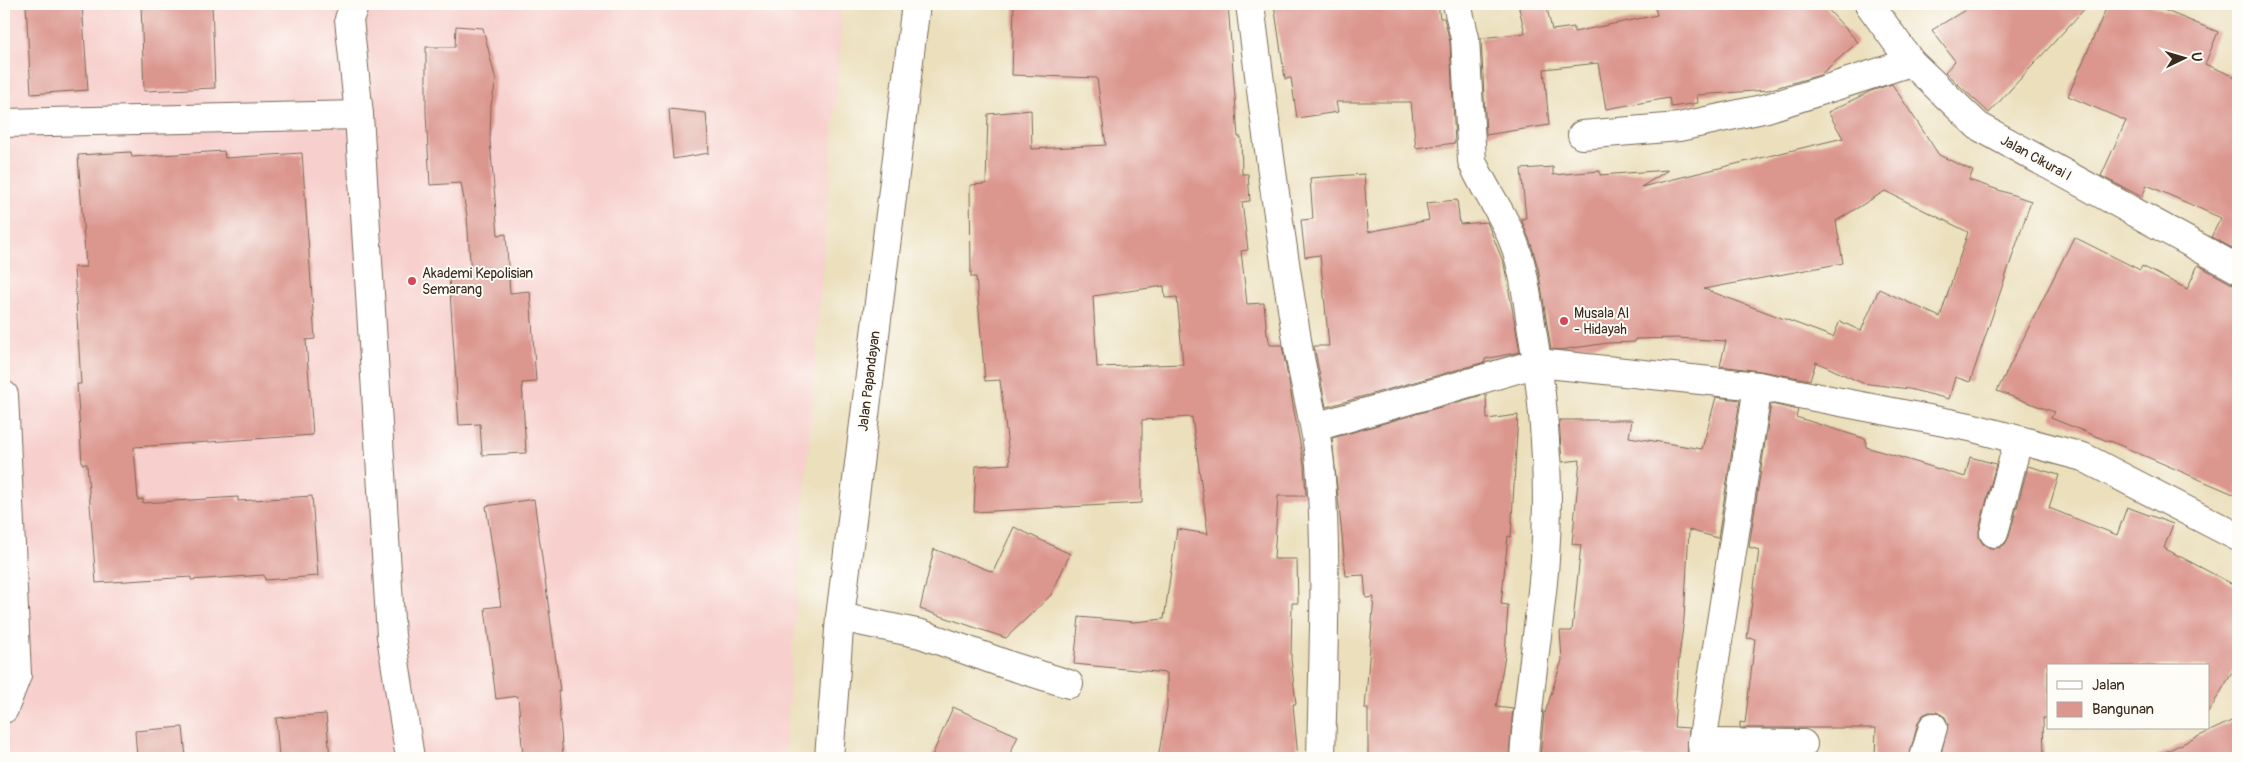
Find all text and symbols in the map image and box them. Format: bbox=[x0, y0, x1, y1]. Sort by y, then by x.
north arrow bbox=[2160, 32, 2210, 82]
text: U bbox=[2188, 52, 2205, 62]
street label: Jalan Cikurai I bbox=[1998, 132, 2074, 184]
place label: Akademi Kepolisian Semarang bbox=[422, 265, 533, 298]
marker: Akademi Kepolisian Semarang bbox=[406, 275, 418, 287]
place label: Musala Al - Hidayah bbox=[1574, 305, 1629, 338]
marker: Musala Al - Hidayah bbox=[1558, 315, 1570, 327]
street label: Jalan Papandayan bbox=[854, 330, 884, 432]
legend bbox=[2047, 664, 2210, 730]
text: Jalan bbox=[2092, 676, 2125, 695]
text: Bangunan bbox=[2092, 700, 2154, 719]

